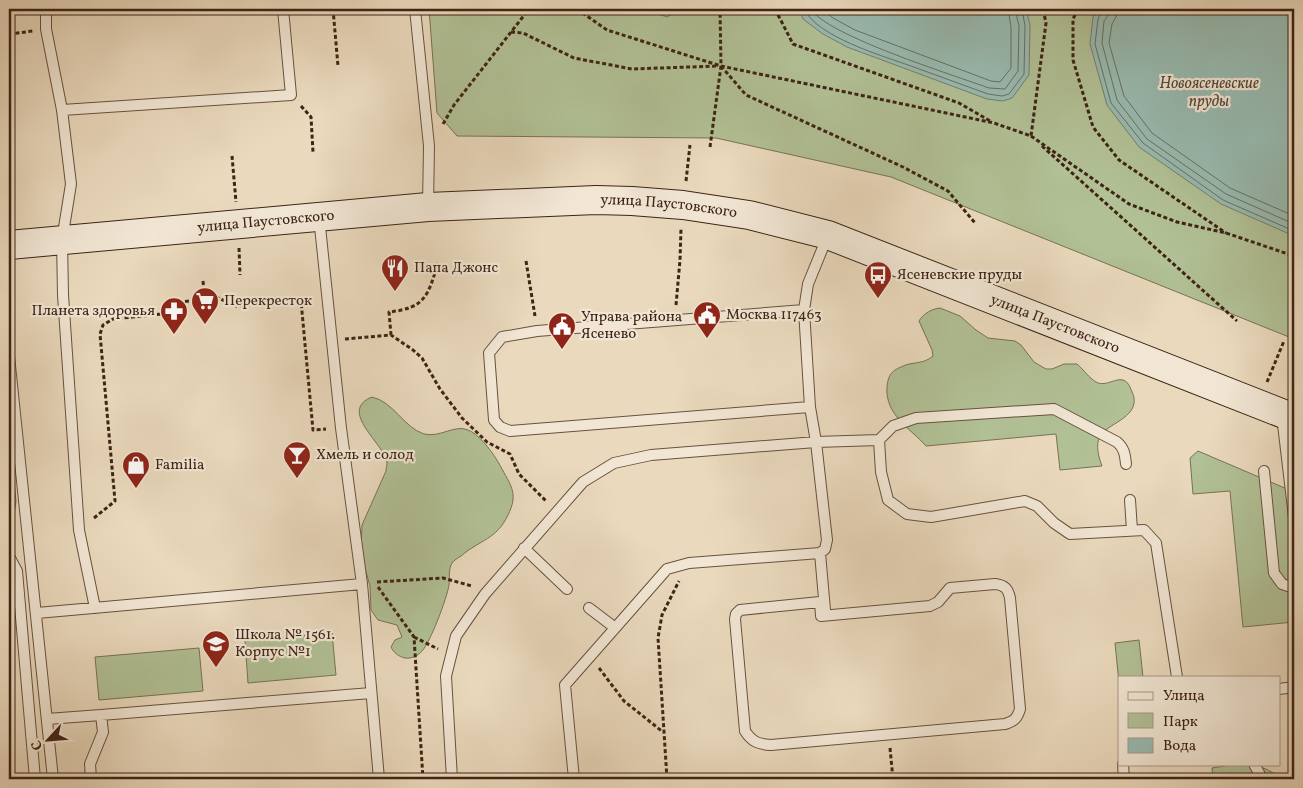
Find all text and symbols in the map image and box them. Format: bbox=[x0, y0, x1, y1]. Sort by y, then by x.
water label: Новоясеневские пруды bbox=[1159, 73, 1259, 113]
street label: улица Паустовского bbox=[600, 190, 739, 224]
street label: улица Паустовского bbox=[197, 205, 335, 238]
restaurant icon: Папа Джонс bbox=[380, 253, 410, 292]
place label: Папа Джонс bbox=[414, 258, 498, 279]
bus stop icon: Ясеневские пруды bbox=[863, 260, 893, 299]
place label: Ясеневские пруды bbox=[897, 265, 1023, 286]
supermarket icon: Перекресток bbox=[190, 286, 220, 325]
street label: улица Паустовского bbox=[987, 289, 1123, 359]
place label: Перекресток bbox=[224, 291, 312, 312]
pharmacy icon: Планета здоровья bbox=[159, 296, 189, 335]
public building icon: Москва 117463 bbox=[692, 300, 722, 339]
place label: Планета здоровья bbox=[32, 301, 155, 322]
place label: Москва 117463 bbox=[726, 305, 822, 326]
place label: Управа района Ясенево bbox=[581, 307, 682, 345]
public building icon: Управа района Ясенево bbox=[547, 311, 577, 350]
bar icon: Хмель и солод bbox=[282, 440, 312, 479]
place label: Хмель и солод bbox=[316, 445, 414, 466]
shop icon: Familia bbox=[121, 450, 151, 489]
place label: Familia bbox=[155, 455, 204, 476]
place label: Школа № 1561. Корпус №1 bbox=[235, 625, 335, 663]
school or university icon: Школа № 1561. Корпус №1 bbox=[201, 629, 231, 668]
legend bbox=[1118, 676, 1280, 766]
text: Улица bbox=[1163, 686, 1205, 707]
text: Парк bbox=[1163, 712, 1198, 733]
north arrow bbox=[22, 716, 72, 766]
text: Вода bbox=[1163, 736, 1196, 757]
text: С bbox=[27, 737, 48, 753]

